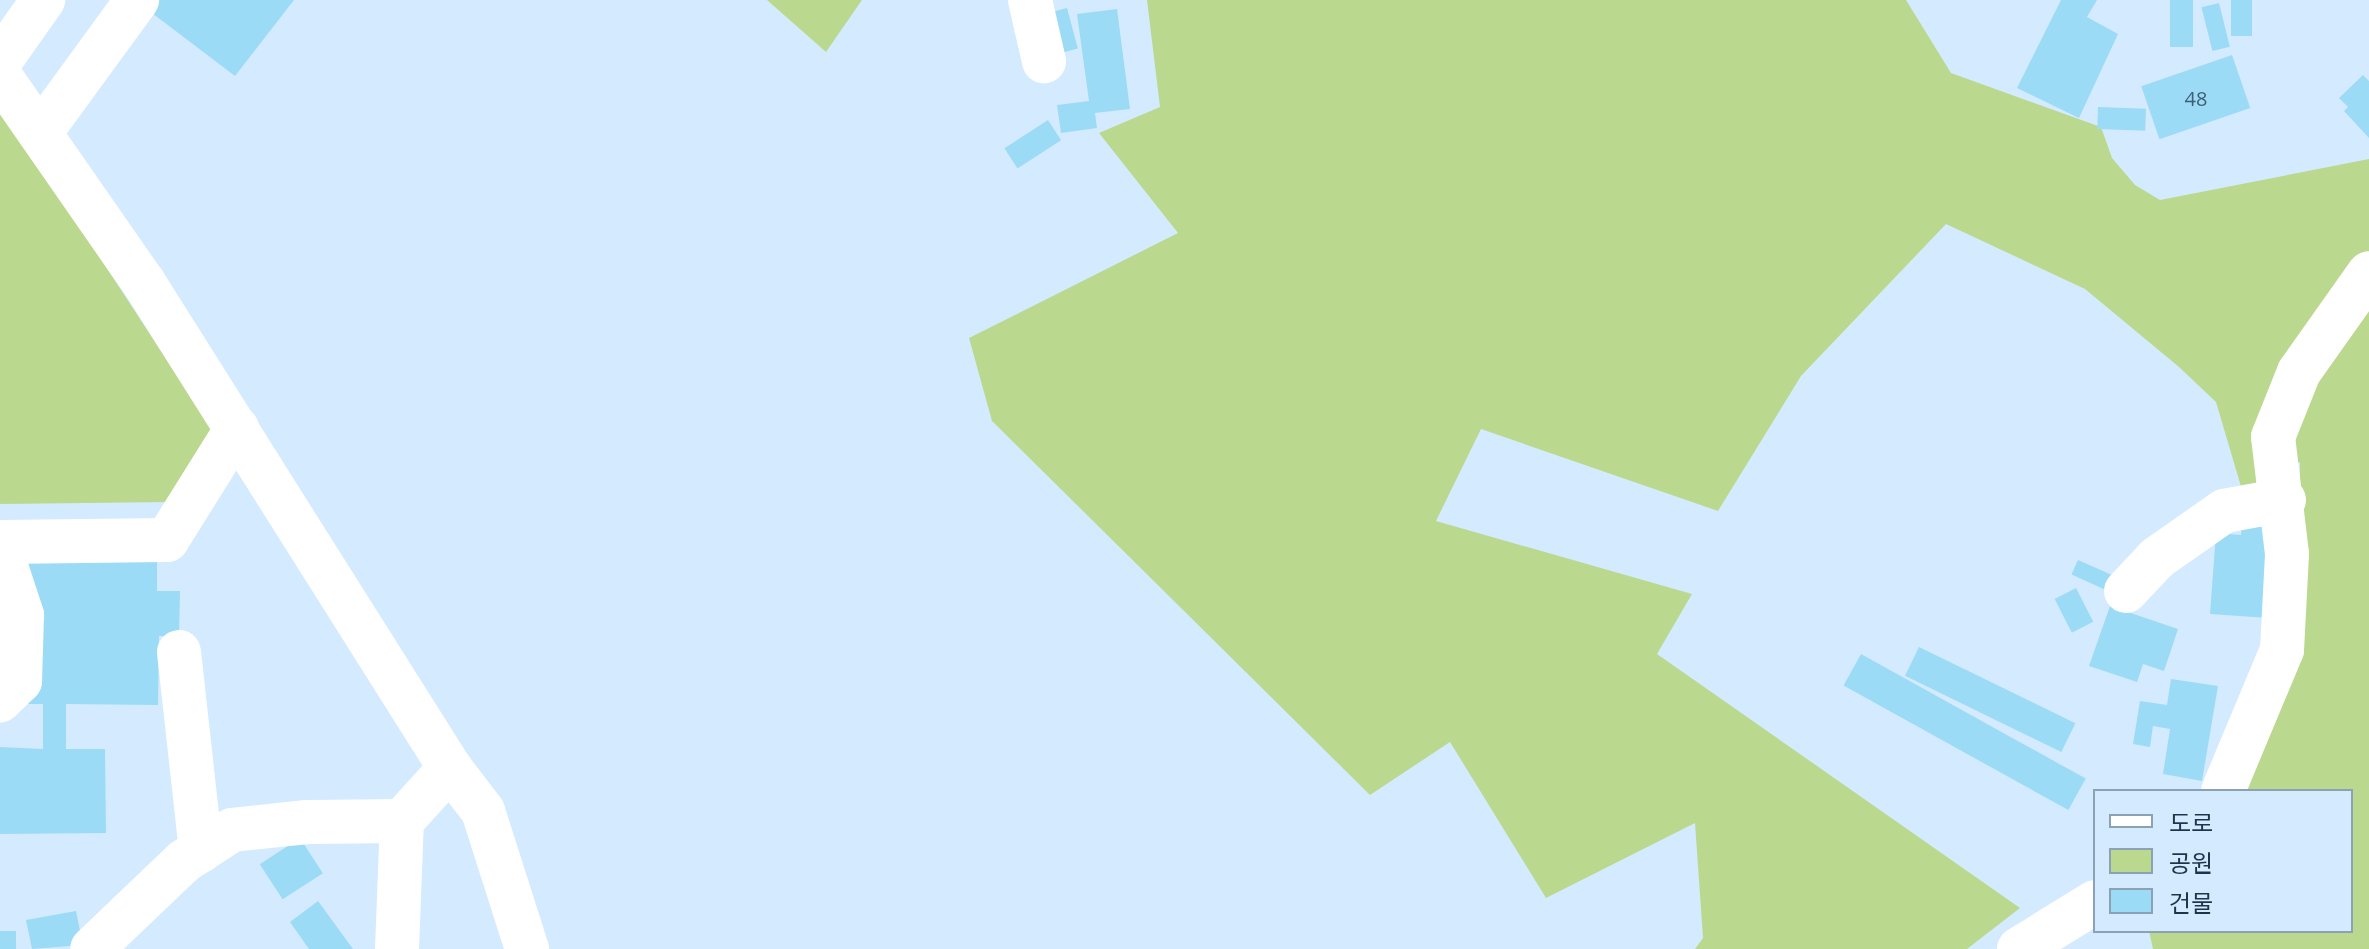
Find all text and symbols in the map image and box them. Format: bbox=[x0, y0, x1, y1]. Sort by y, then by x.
house number: 48 bbox=[2185, 86, 2207, 110]
legend bbox=[2093, 789, 2353, 933]
text: 도로 bbox=[2169, 806, 2213, 839]
text: 공원 bbox=[2169, 846, 2213, 879]
text: 건물 bbox=[2169, 886, 2213, 919]

